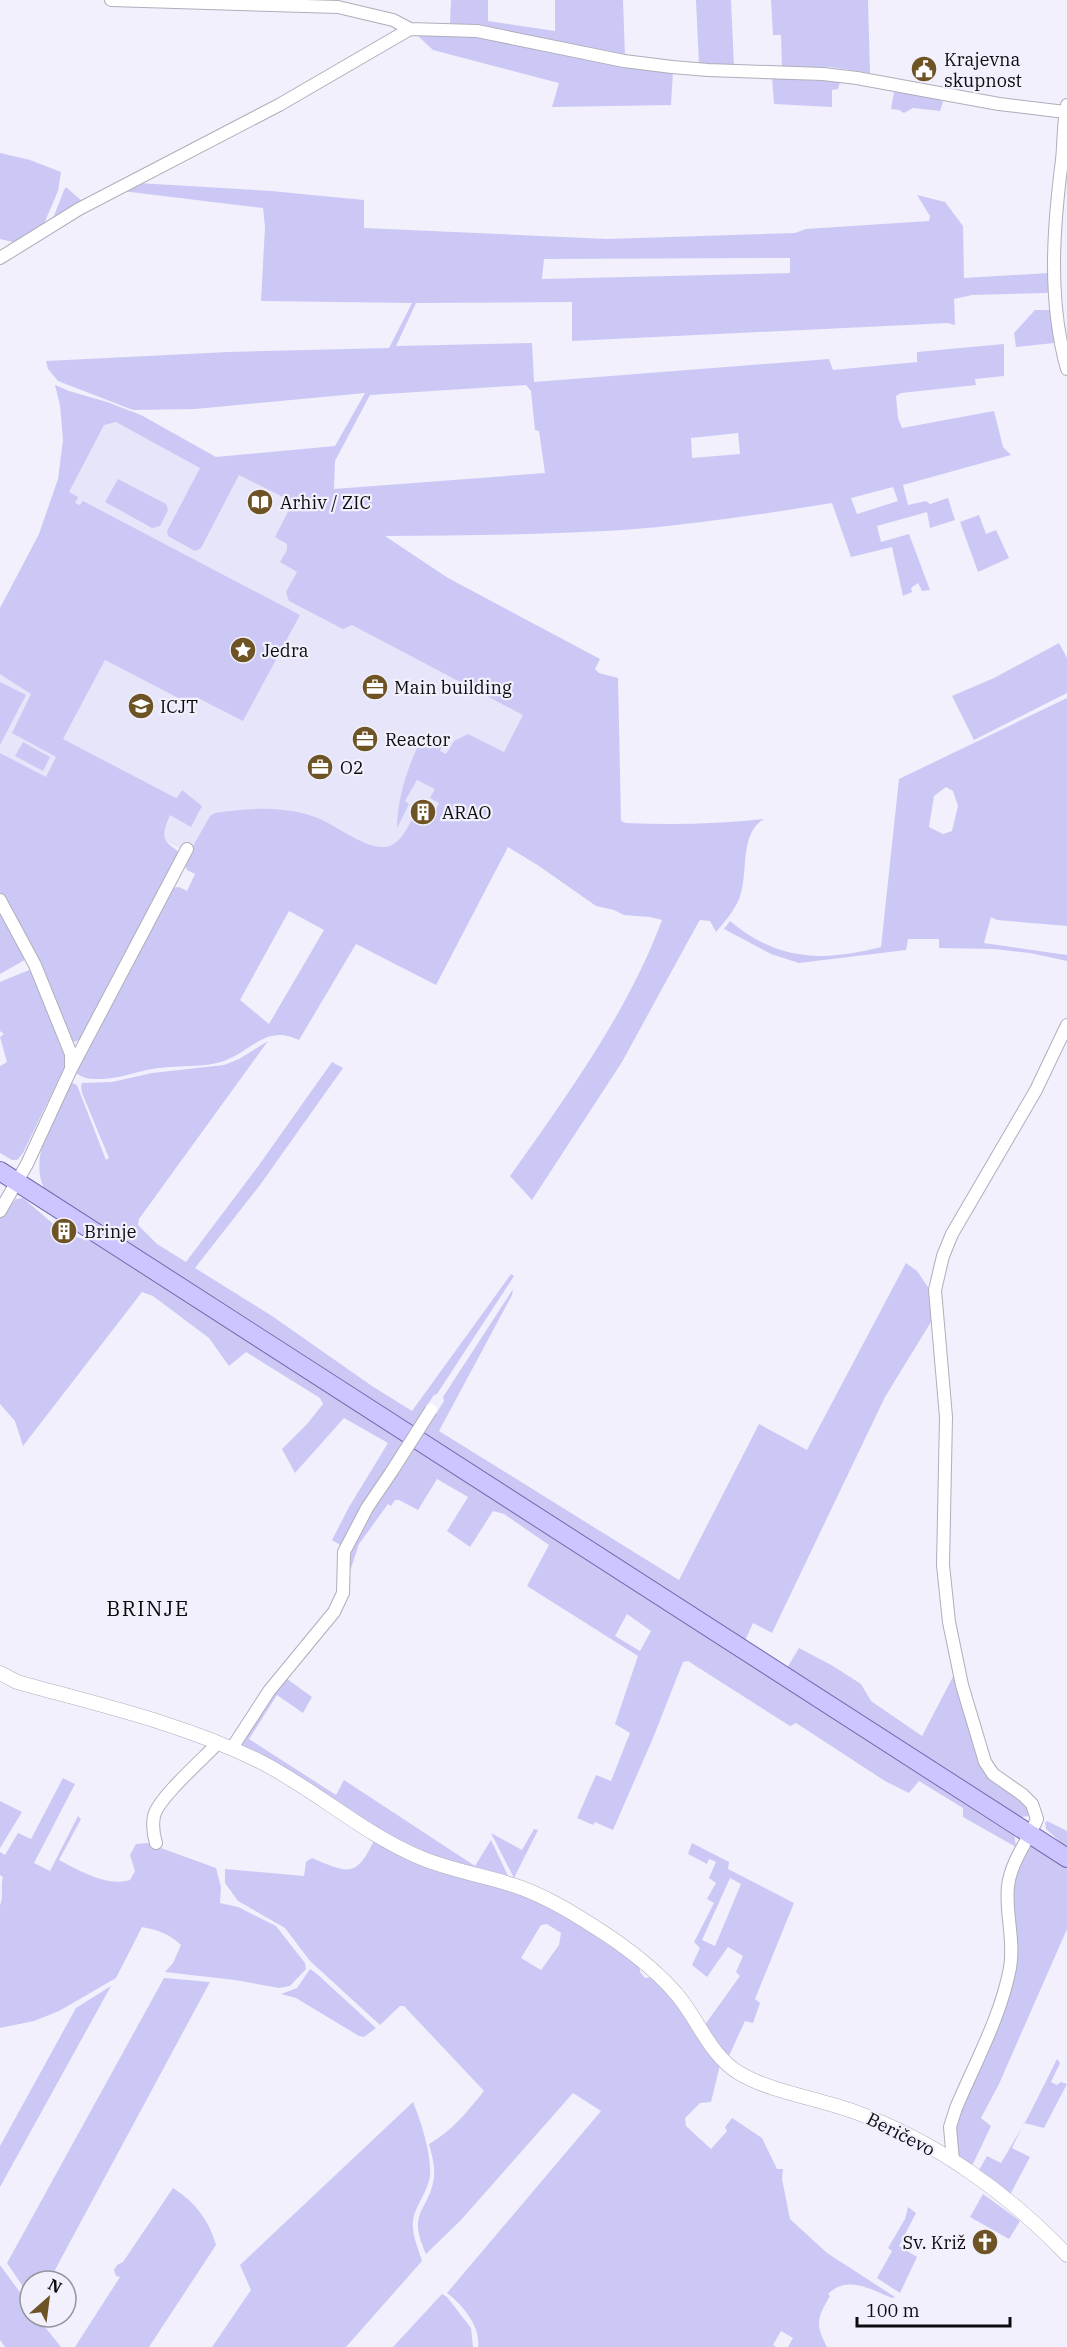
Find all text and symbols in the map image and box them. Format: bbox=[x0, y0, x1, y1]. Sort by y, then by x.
place label: Krajevna skupnost bbox=[944, 48, 1022, 92]
public building icon: Krajevna skupnost bbox=[909, 54, 939, 84]
library icon: Arhiv / ZIC bbox=[245, 487, 275, 517]
place label: Arhiv / ZIC bbox=[280, 491, 371, 514]
place icon: Jedra bbox=[228, 635, 258, 665]
place label: Jedra bbox=[262, 639, 309, 662]
office icon: Main building bbox=[360, 672, 390, 702]
place label: Main building bbox=[394, 676, 512, 699]
school or university icon: ICJT bbox=[126, 691, 156, 721]
place label: ICJT bbox=[160, 695, 198, 718]
office icon: Reactor bbox=[350, 724, 380, 754]
place label: Reactor bbox=[385, 728, 450, 751]
office icon: O2 bbox=[305, 752, 335, 782]
place label: O2 bbox=[340, 756, 364, 779]
building icon: ARAO bbox=[408, 797, 438, 827]
place label: ARAO bbox=[442, 801, 491, 824]
building icon: Brinje bbox=[49, 1216, 79, 1246]
place label: Brinje bbox=[84, 1220, 136, 1243]
district label: BRINJE bbox=[106, 1594, 190, 1622]
street label: Beričevo bbox=[863, 2107, 939, 2161]
church icon: Sv. Križ bbox=[970, 2227, 1000, 2257]
place label: Sv. Križ bbox=[903, 2231, 966, 2254]
north arrow bbox=[18, 2269, 78, 2329]
text: N bbox=[45, 2274, 65, 2298]
scale bar bbox=[857, 2290, 1010, 2328]
text: 100 m bbox=[866, 2299, 920, 2322]

